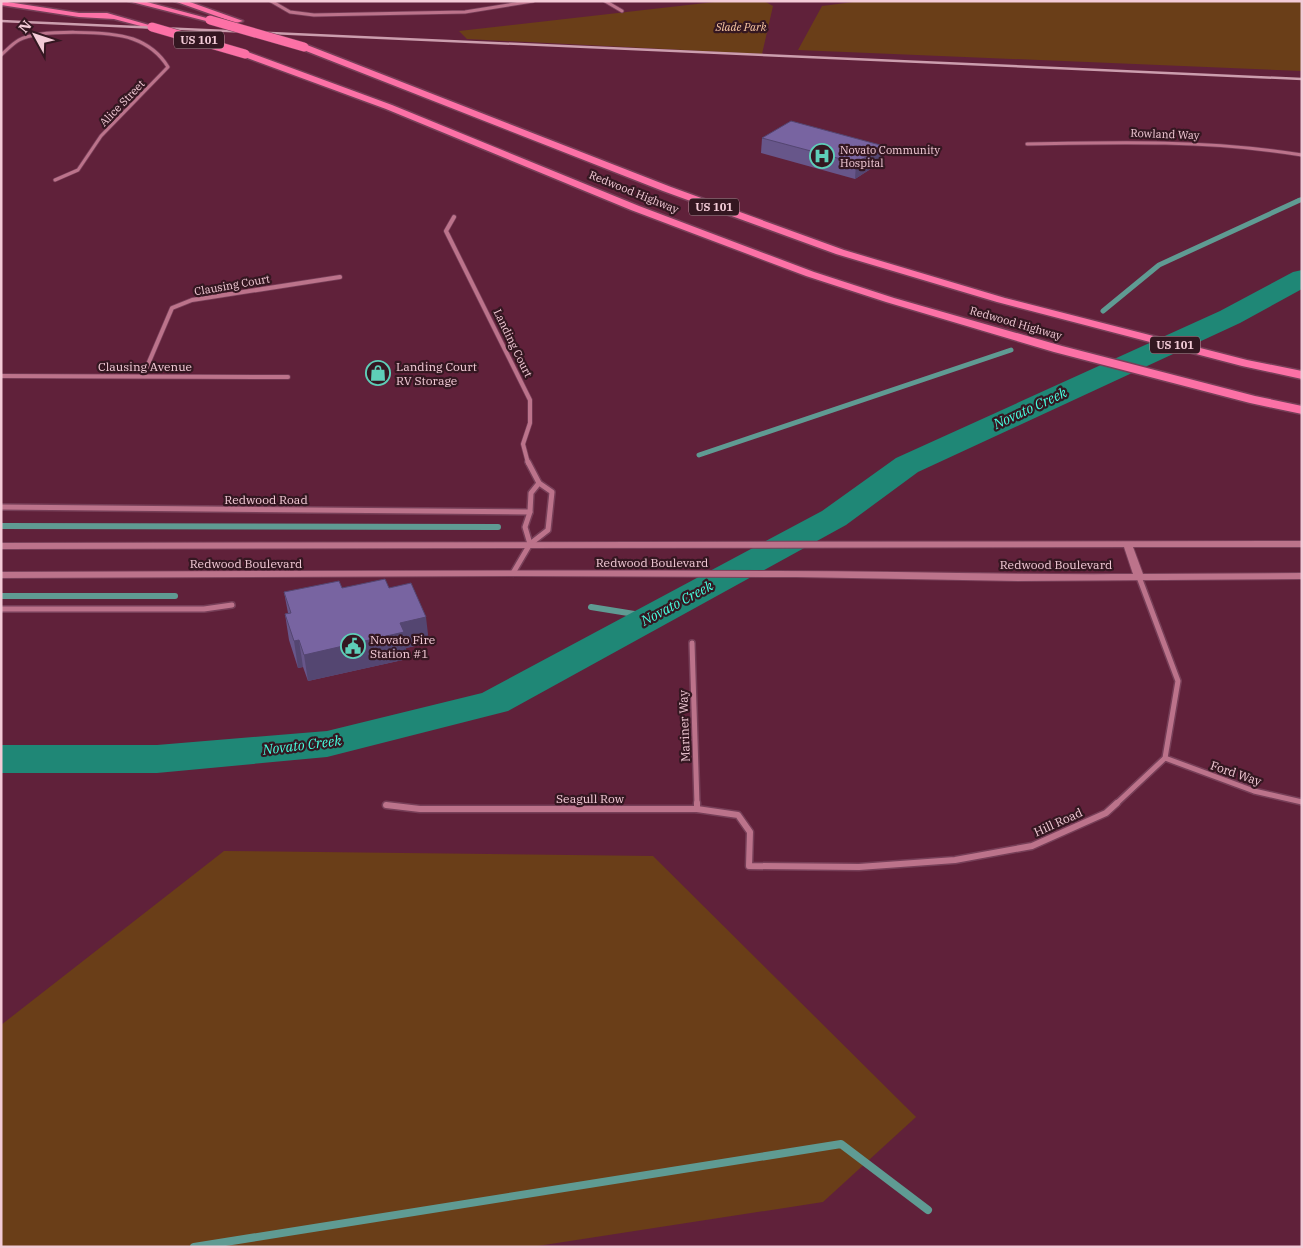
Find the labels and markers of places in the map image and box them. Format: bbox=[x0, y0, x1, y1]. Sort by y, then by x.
hospital icon: Novato Community Hospital bbox=[809, 143, 835, 169]
place label: Novato Community Hospital bbox=[840, 143, 940, 170]
place label: Landing Court RV Storage bbox=[396, 359, 477, 388]
shop icon: Landing Court RV Storage bbox=[365, 360, 391, 386]
place label: Novato Fire Station #1 bbox=[370, 632, 435, 661]
public building icon: Novato Fire Station #1 bbox=[340, 633, 366, 659]

